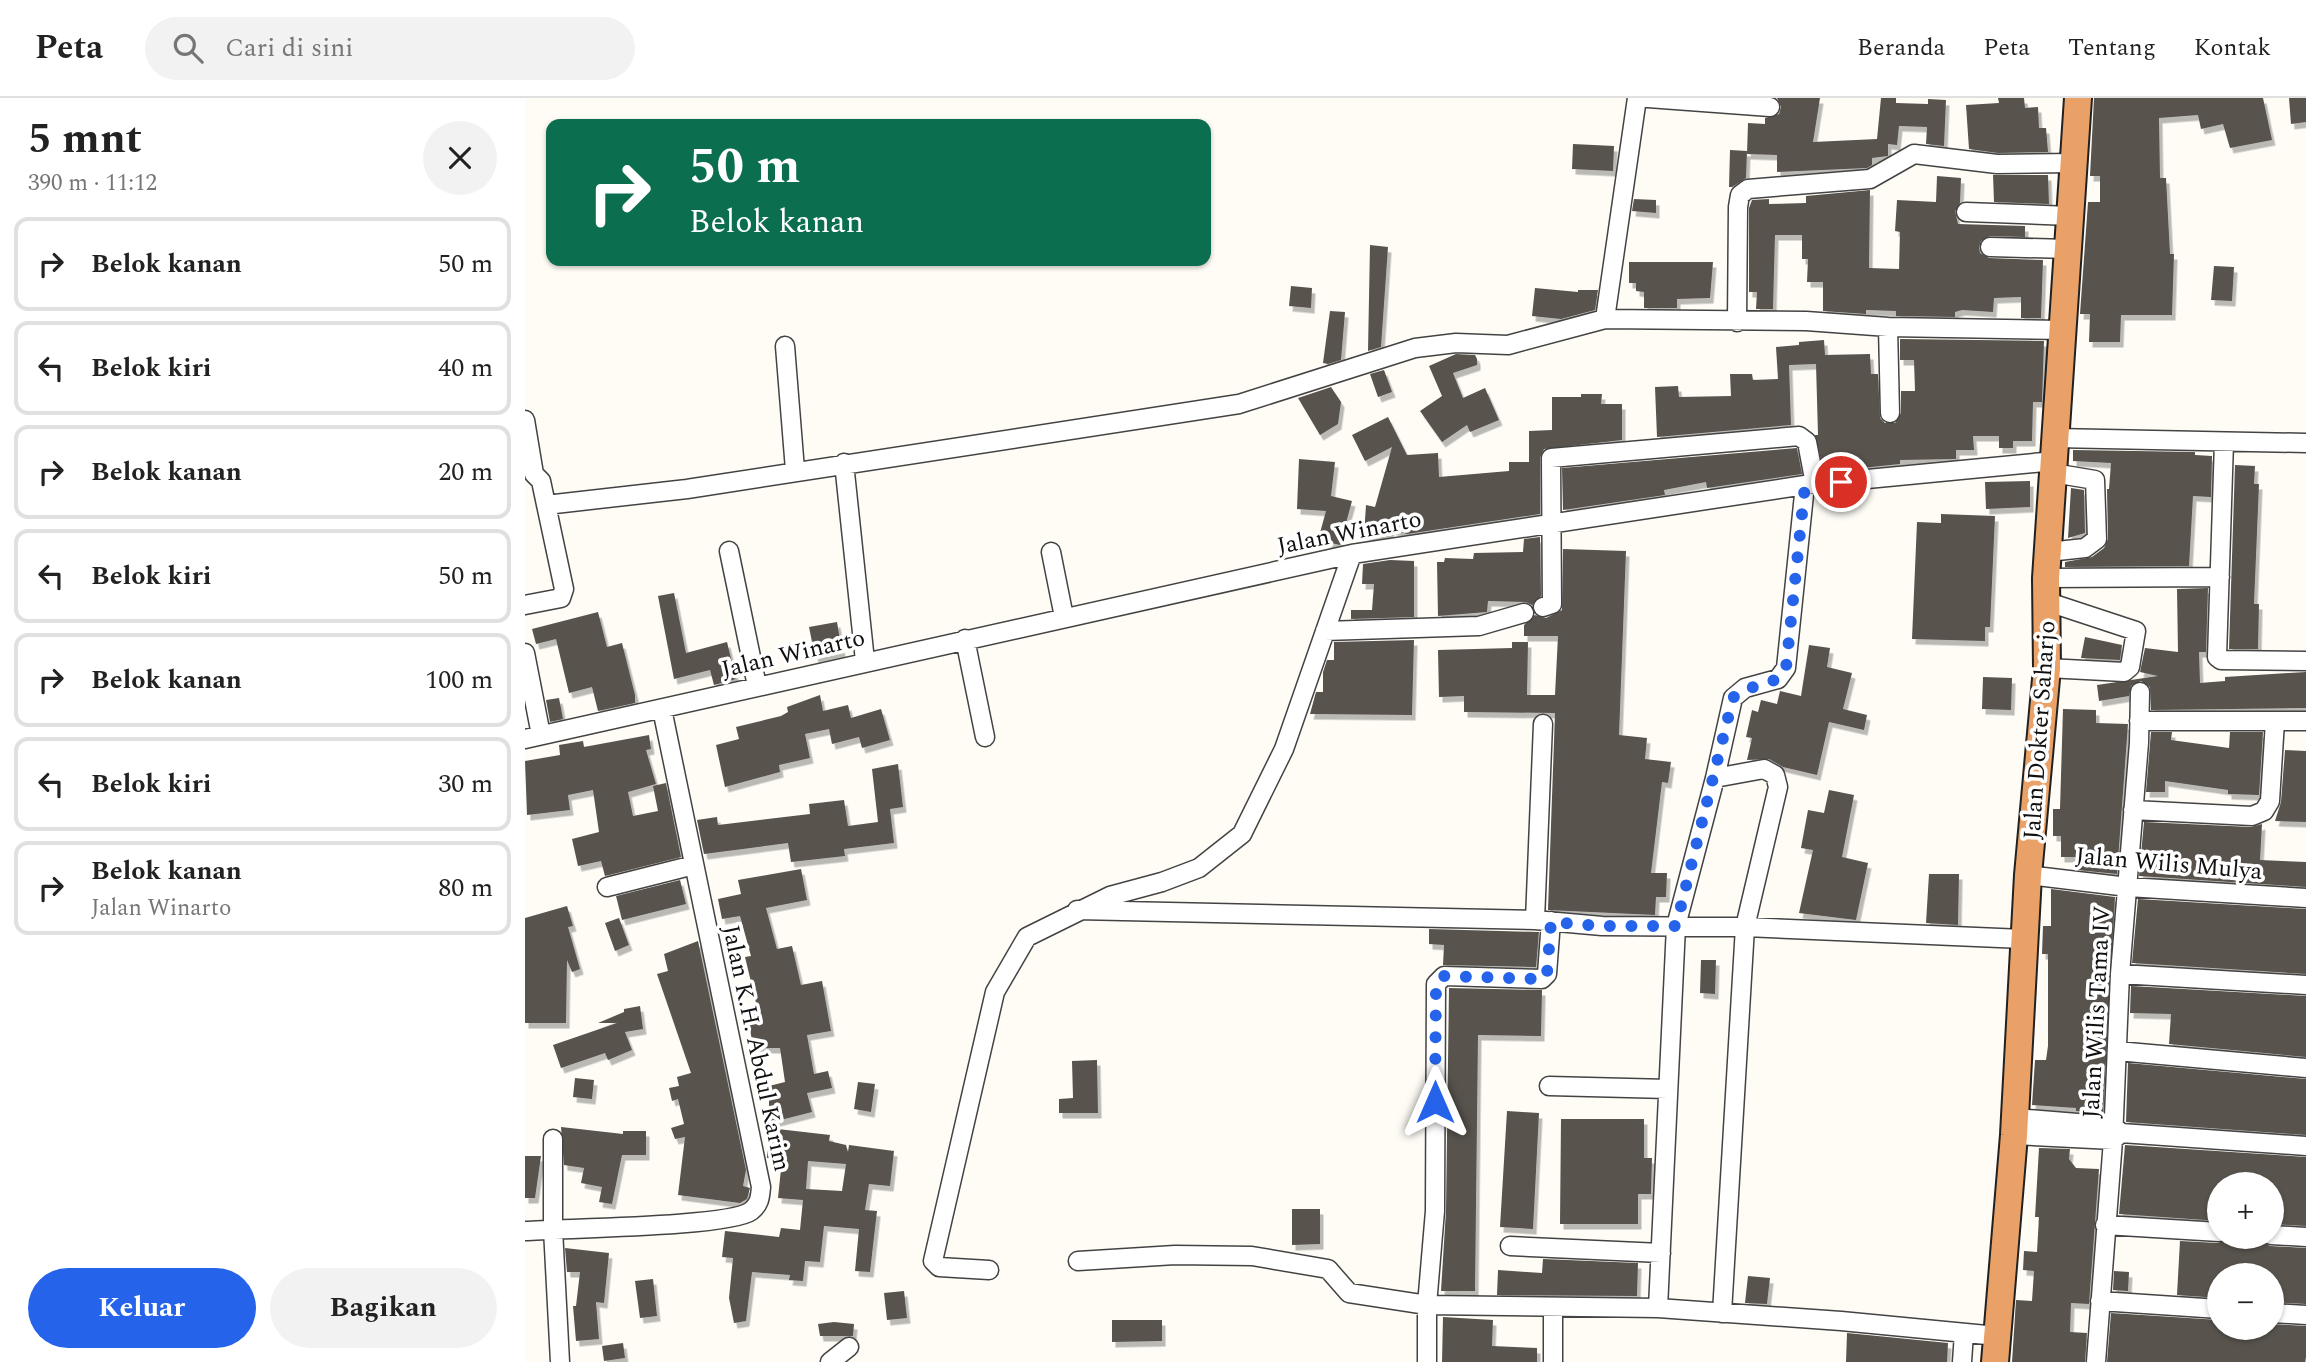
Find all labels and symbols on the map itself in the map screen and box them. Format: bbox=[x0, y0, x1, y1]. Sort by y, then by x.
pin bbox=[1811, 452, 1871, 512]
street label: Jalan Winarto bbox=[1274, 501, 1424, 565]
street label: Jalan Dokter Saharjo bbox=[2014, 619, 2066, 841]
street label: Jalan Winarto bbox=[718, 620, 869, 688]
street label: Jalan Wilis Mulya bbox=[2074, 838, 2264, 890]
street label: Jalan Wilis Tama IV bbox=[2073, 905, 2121, 1119]
street label: Jalan K.H. Abdul Karim bbox=[712, 922, 800, 1175]
position arrow bbox=[1398, 1065, 1472, 1139]

